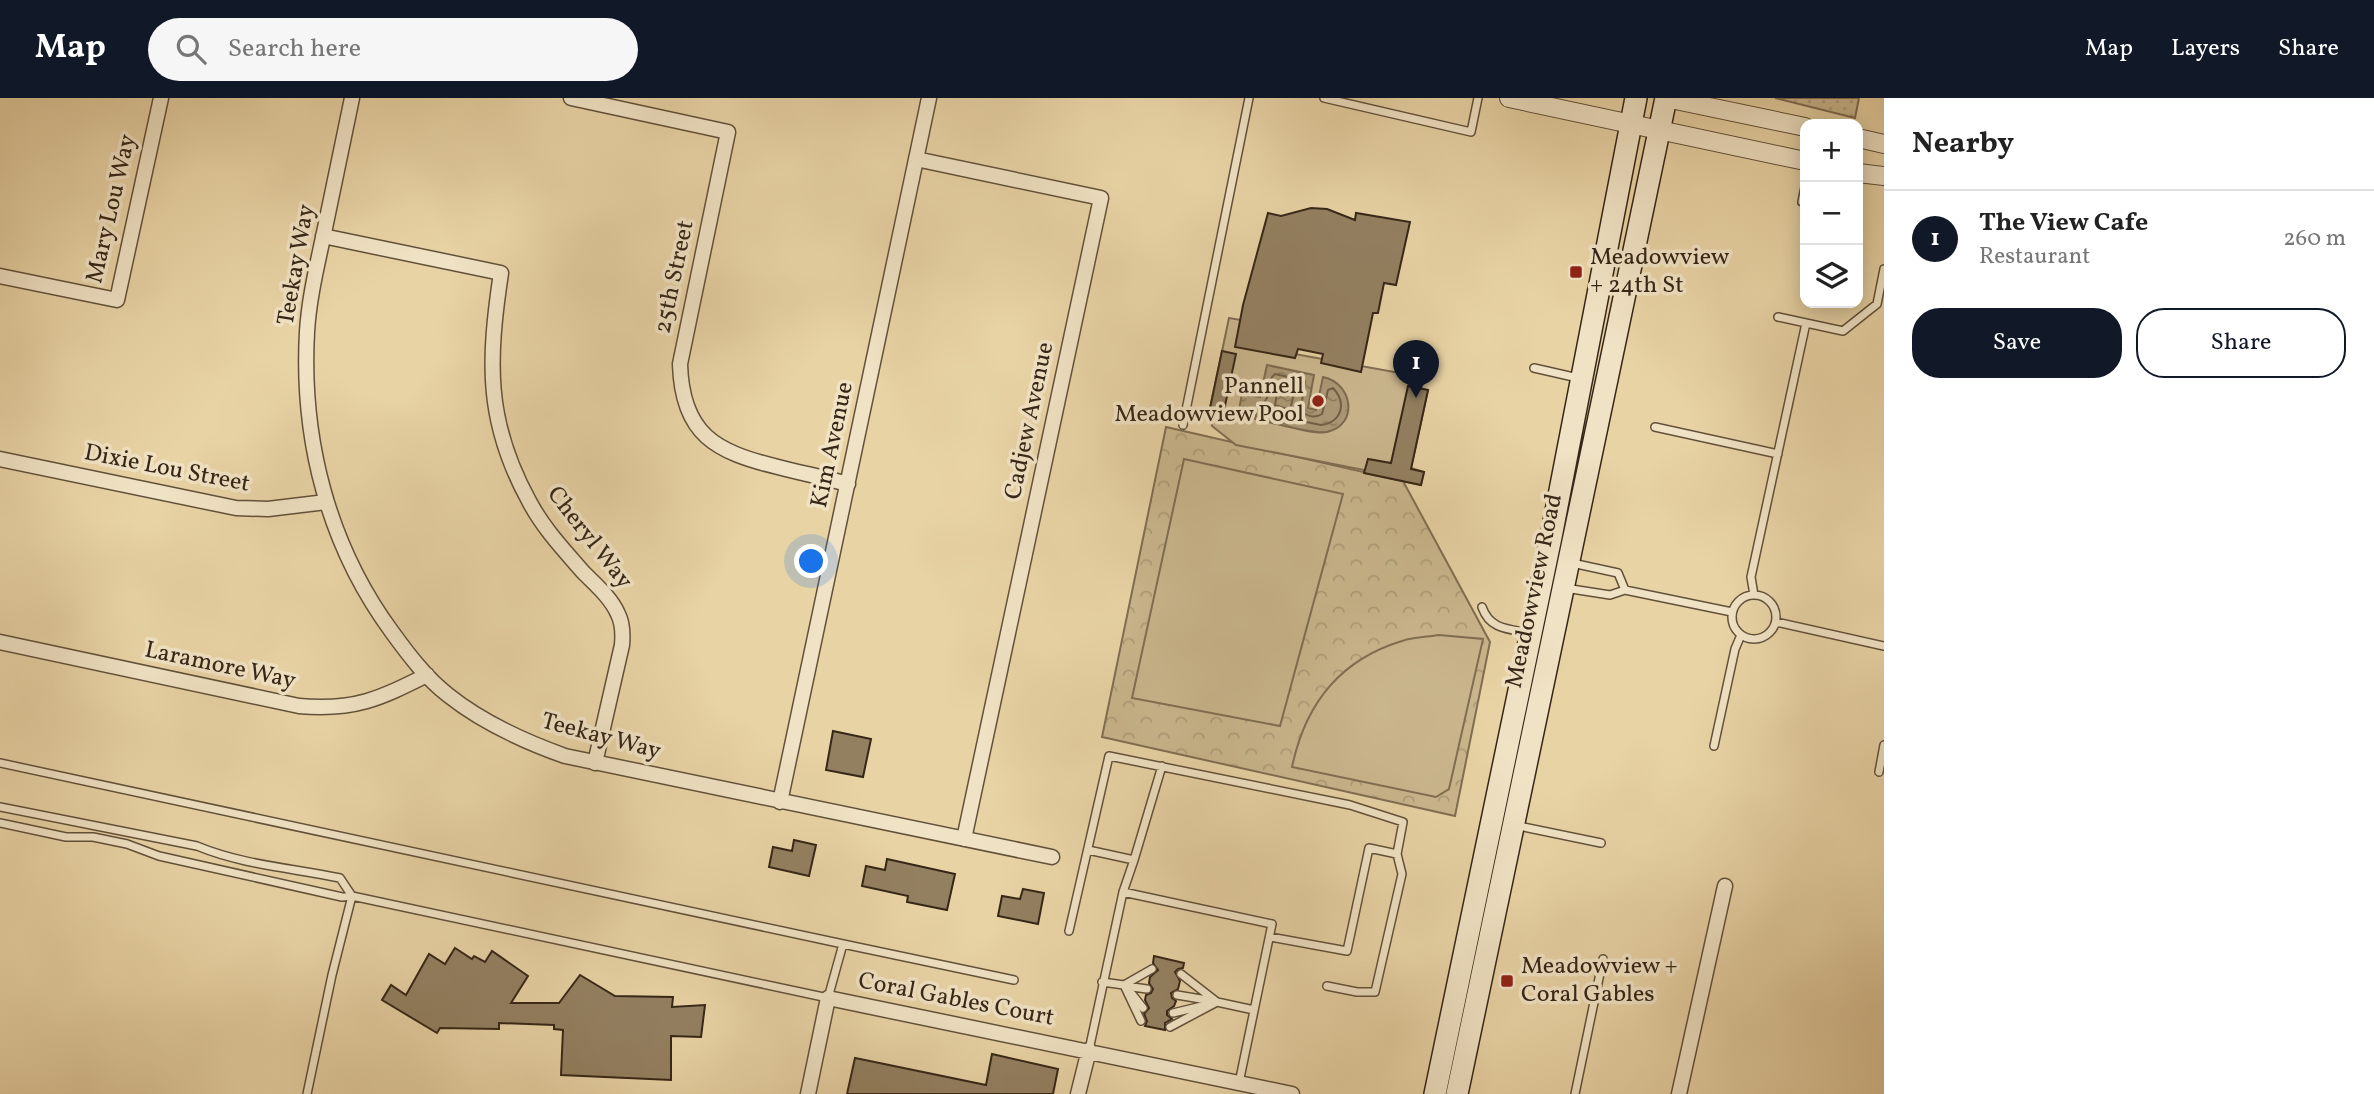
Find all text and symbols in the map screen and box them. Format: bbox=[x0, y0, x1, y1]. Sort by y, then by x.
search box bbox=[148, 18, 638, 81]
text: Map bbox=[35, 26, 106, 72]
icon: search bbox=[172, 30, 210, 68]
text: Search here bbox=[228, 31, 361, 67]
text: Map bbox=[2085, 32, 2133, 66]
text: Layers bbox=[2171, 32, 2240, 66]
text: Share bbox=[2278, 32, 2339, 66]
map controls bbox=[1800, 119, 1863, 308]
button: + bbox=[1800, 119, 1863, 182]
text: Nearby bbox=[1912, 123, 2014, 165]
street label: Mary Lou Way bbox=[78, 131, 146, 287]
button: − bbox=[1800, 182, 1863, 245]
street label: Teekay Way bbox=[270, 202, 324, 328]
text: The View Cafe bbox=[1979, 205, 2148, 241]
street label: 25th Street bbox=[646, 217, 704, 337]
text: 1 bbox=[1930, 223, 1940, 255]
text: 260 m bbox=[2283, 223, 2346, 255]
place label: Meadowview + 24th St bbox=[1590, 241, 1730, 303]
text: Restaurant bbox=[1979, 241, 2090, 273]
button: layers bbox=[1800, 245, 1863, 308]
marker: Meadowview + 24th St bbox=[1568, 264, 1584, 280]
button: Save bbox=[1912, 308, 2122, 378]
button: Share bbox=[2136, 308, 2346, 378]
street label: Cadjew Avenue bbox=[997, 339, 1063, 503]
pin: 1 bbox=[1393, 340, 1439, 398]
place label: Pannell Meadowview Pool bbox=[1115, 370, 1304, 432]
street label: Kim Avenue bbox=[803, 379, 863, 511]
marker: Pannell Meadowview Pool bbox=[1310, 393, 1326, 409]
street label: Dixie Lou Street bbox=[81, 436, 253, 502]
street label: Cheryl Way bbox=[538, 479, 640, 597]
street label: Meadowview Road bbox=[1498, 491, 1572, 691]
your location bbox=[794, 544, 828, 578]
street label: Laramore Way bbox=[141, 633, 299, 699]
street label: Teekay Way bbox=[537, 705, 665, 769]
place label: Meadowview + Coral Gables bbox=[1521, 950, 1678, 1012]
street label: Coral Gables Court bbox=[855, 964, 1057, 1036]
marker: Meadowview + Coral Gables bbox=[1499, 973, 1515, 989]

